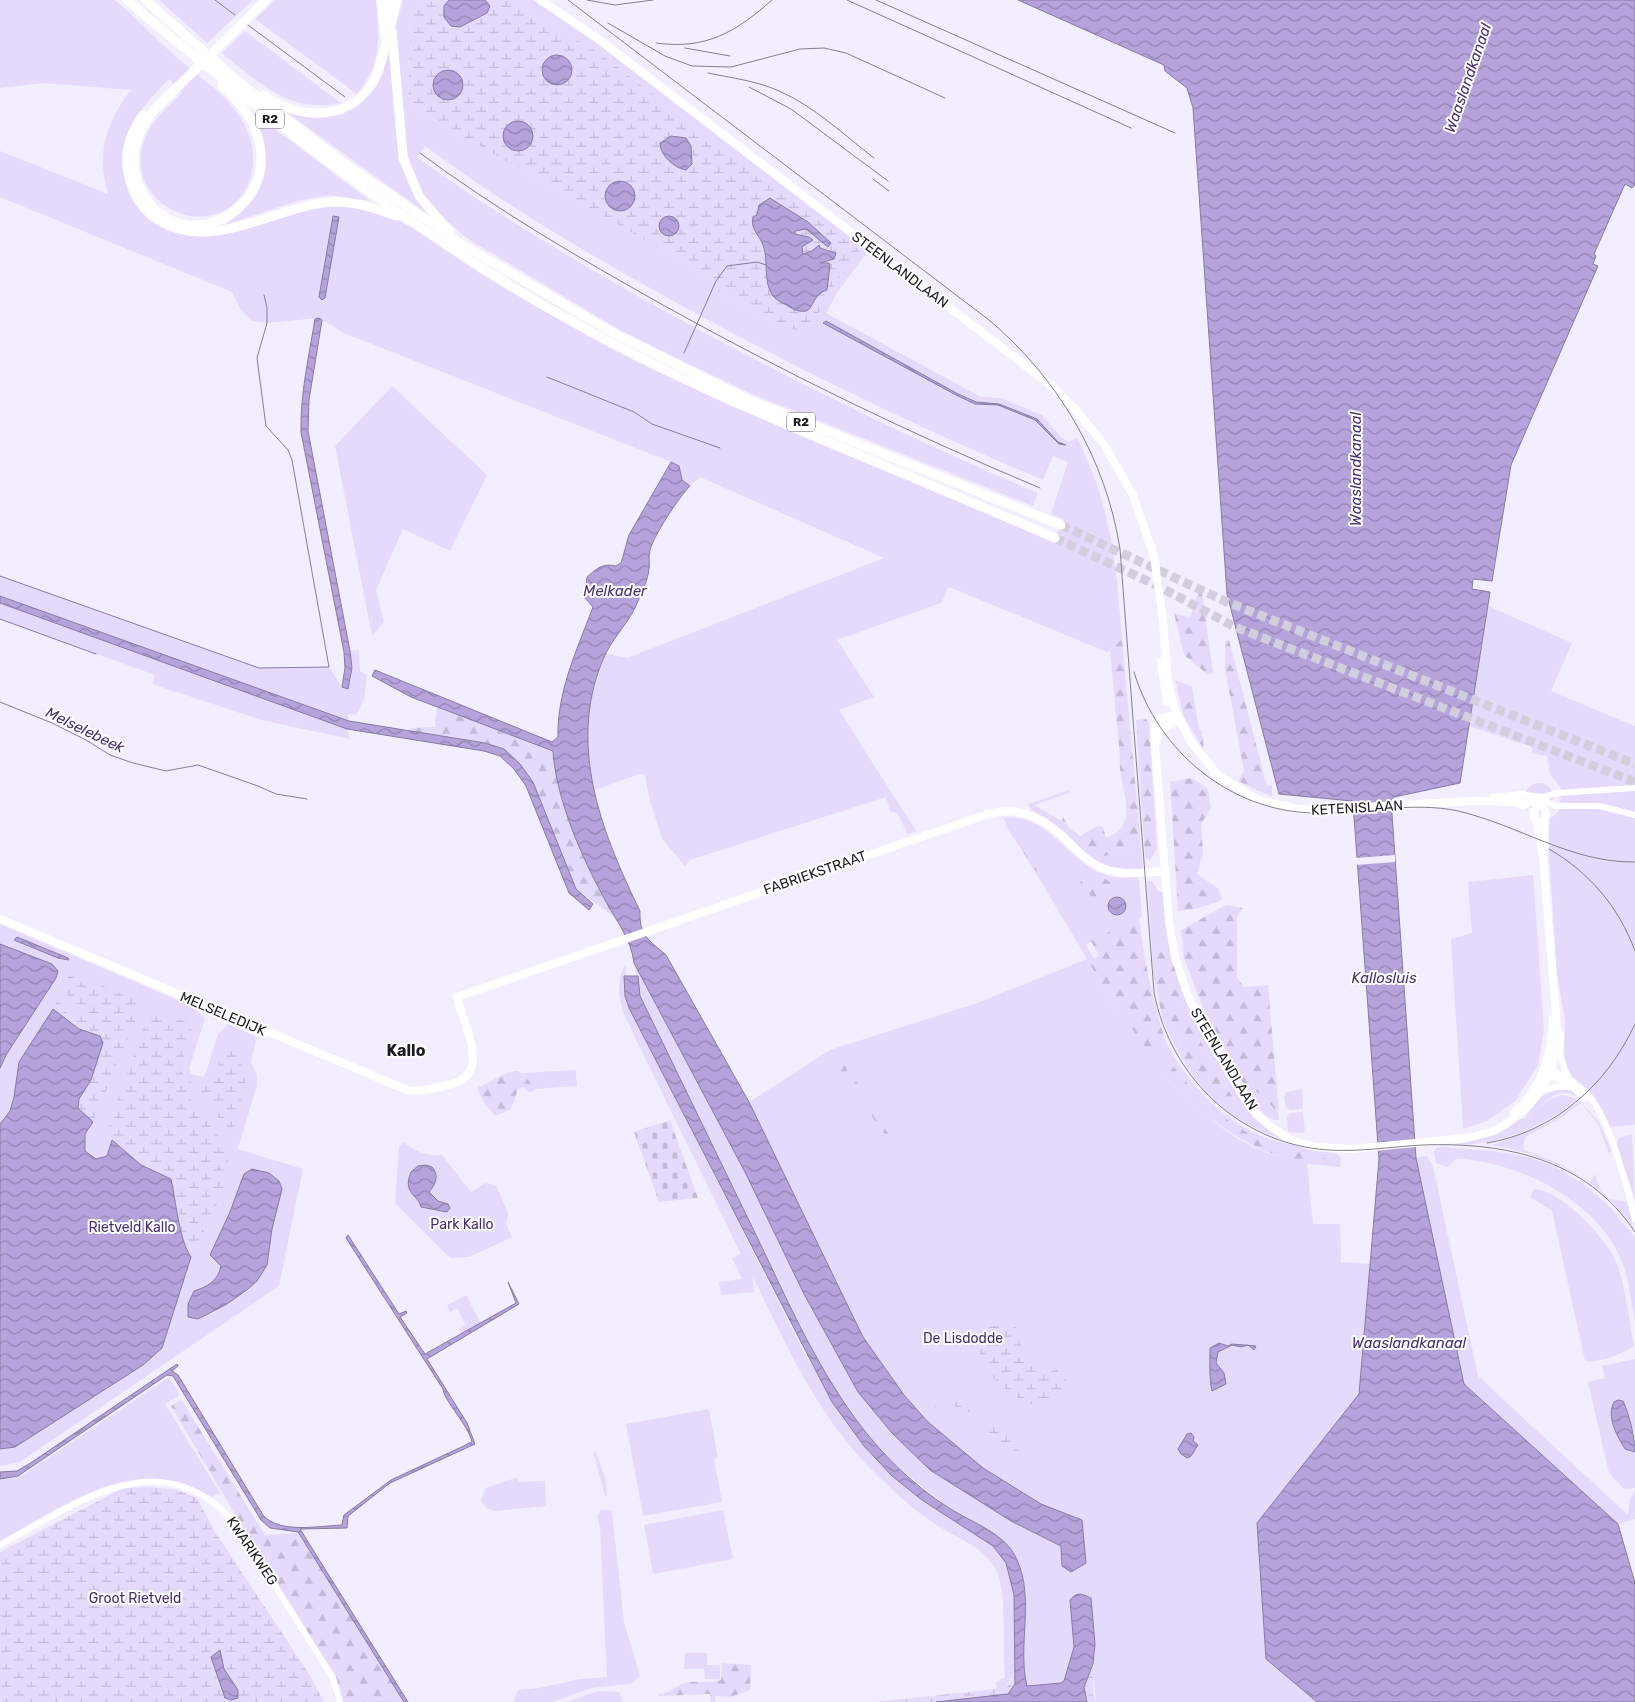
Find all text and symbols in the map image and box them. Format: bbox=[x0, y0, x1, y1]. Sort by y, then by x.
water label: Waaslandkanaal bbox=[1441, 21, 1495, 135]
road number: R2 bbox=[256, 110, 284, 128]
street label: STEENLANDLAAN bbox=[848, 228, 952, 312]
water label: Waaslandkanaal bbox=[1347, 411, 1365, 526]
road number: R2 bbox=[787, 412, 815, 432]
water label: Melkader bbox=[583, 582, 648, 600]
water label: Melselebeek bbox=[43, 703, 128, 757]
street label: KETENISLAAN bbox=[1311, 797, 1403, 819]
street label: FABRIEKSTRAAT bbox=[761, 847, 869, 899]
water label: Kallosluis bbox=[1351, 969, 1417, 987]
street label: MELSELEDIJK bbox=[177, 988, 269, 1040]
street label: STEENLANDLAAN bbox=[1187, 1005, 1261, 1113]
district label: Kallo bbox=[387, 1041, 426, 1060]
park label: Park Kallo bbox=[430, 1216, 494, 1233]
park label: Rietveld Kallo bbox=[88, 1219, 176, 1236]
park label: De Lisdodde bbox=[923, 1330, 1003, 1347]
water label: Waaslandkanaal bbox=[1352, 1334, 1467, 1352]
street label: KWARIKWEG bbox=[223, 1513, 281, 1589]
park label: Groot Rietveld bbox=[89, 1590, 181, 1607]

